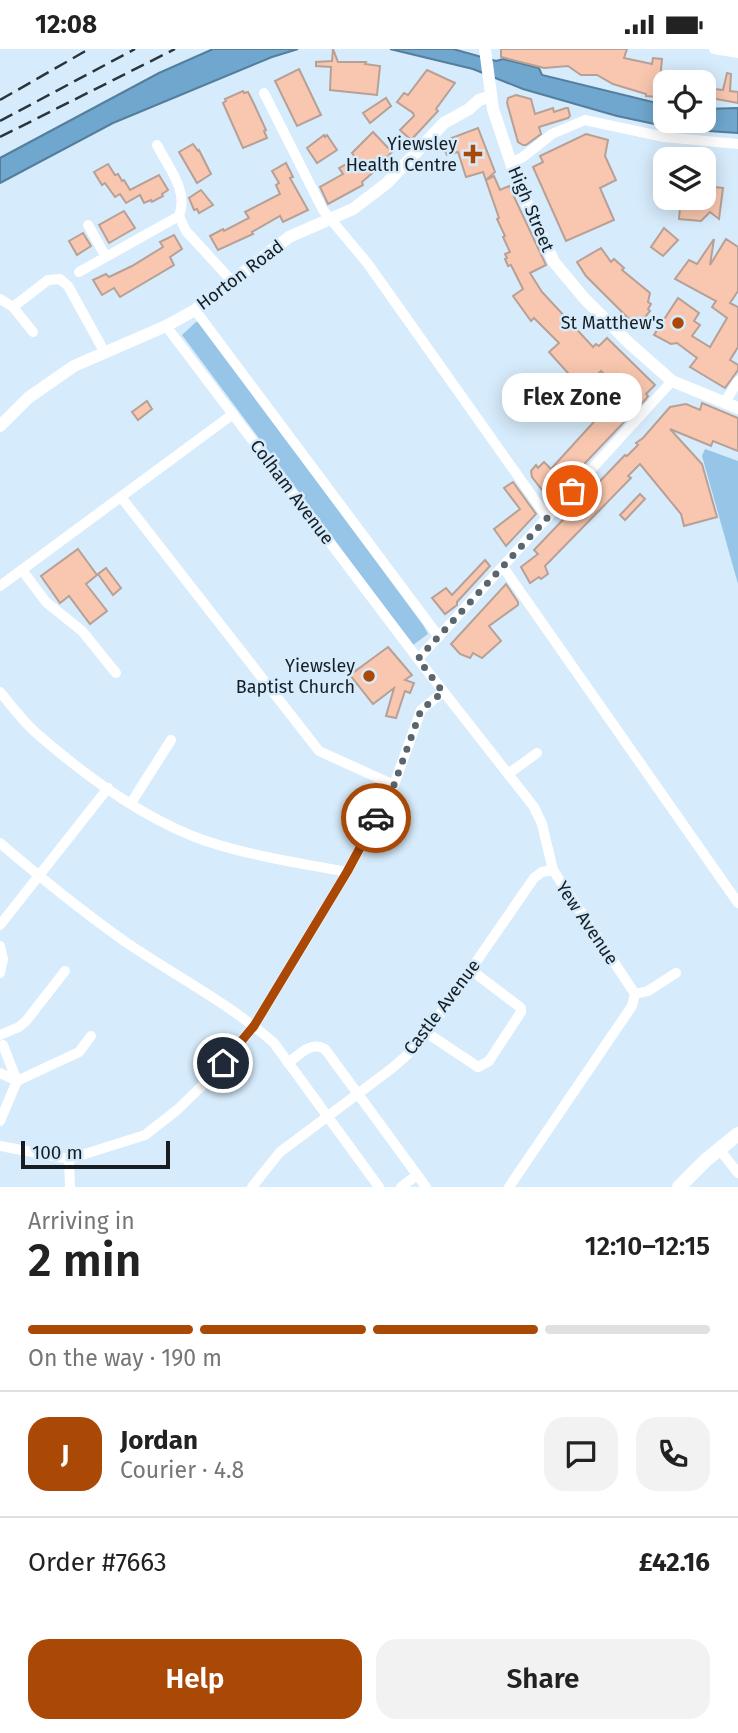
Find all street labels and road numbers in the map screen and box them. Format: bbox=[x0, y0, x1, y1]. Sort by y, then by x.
street label: High Street bbox=[503, 163, 559, 256]
street label: Horton Road bbox=[192, 235, 288, 315]
street label: Colham Avenue bbox=[245, 435, 339, 549]
street label: Yew Avenue bbox=[551, 877, 623, 969]
street label: Castle Avenue bbox=[399, 955, 485, 1059]

